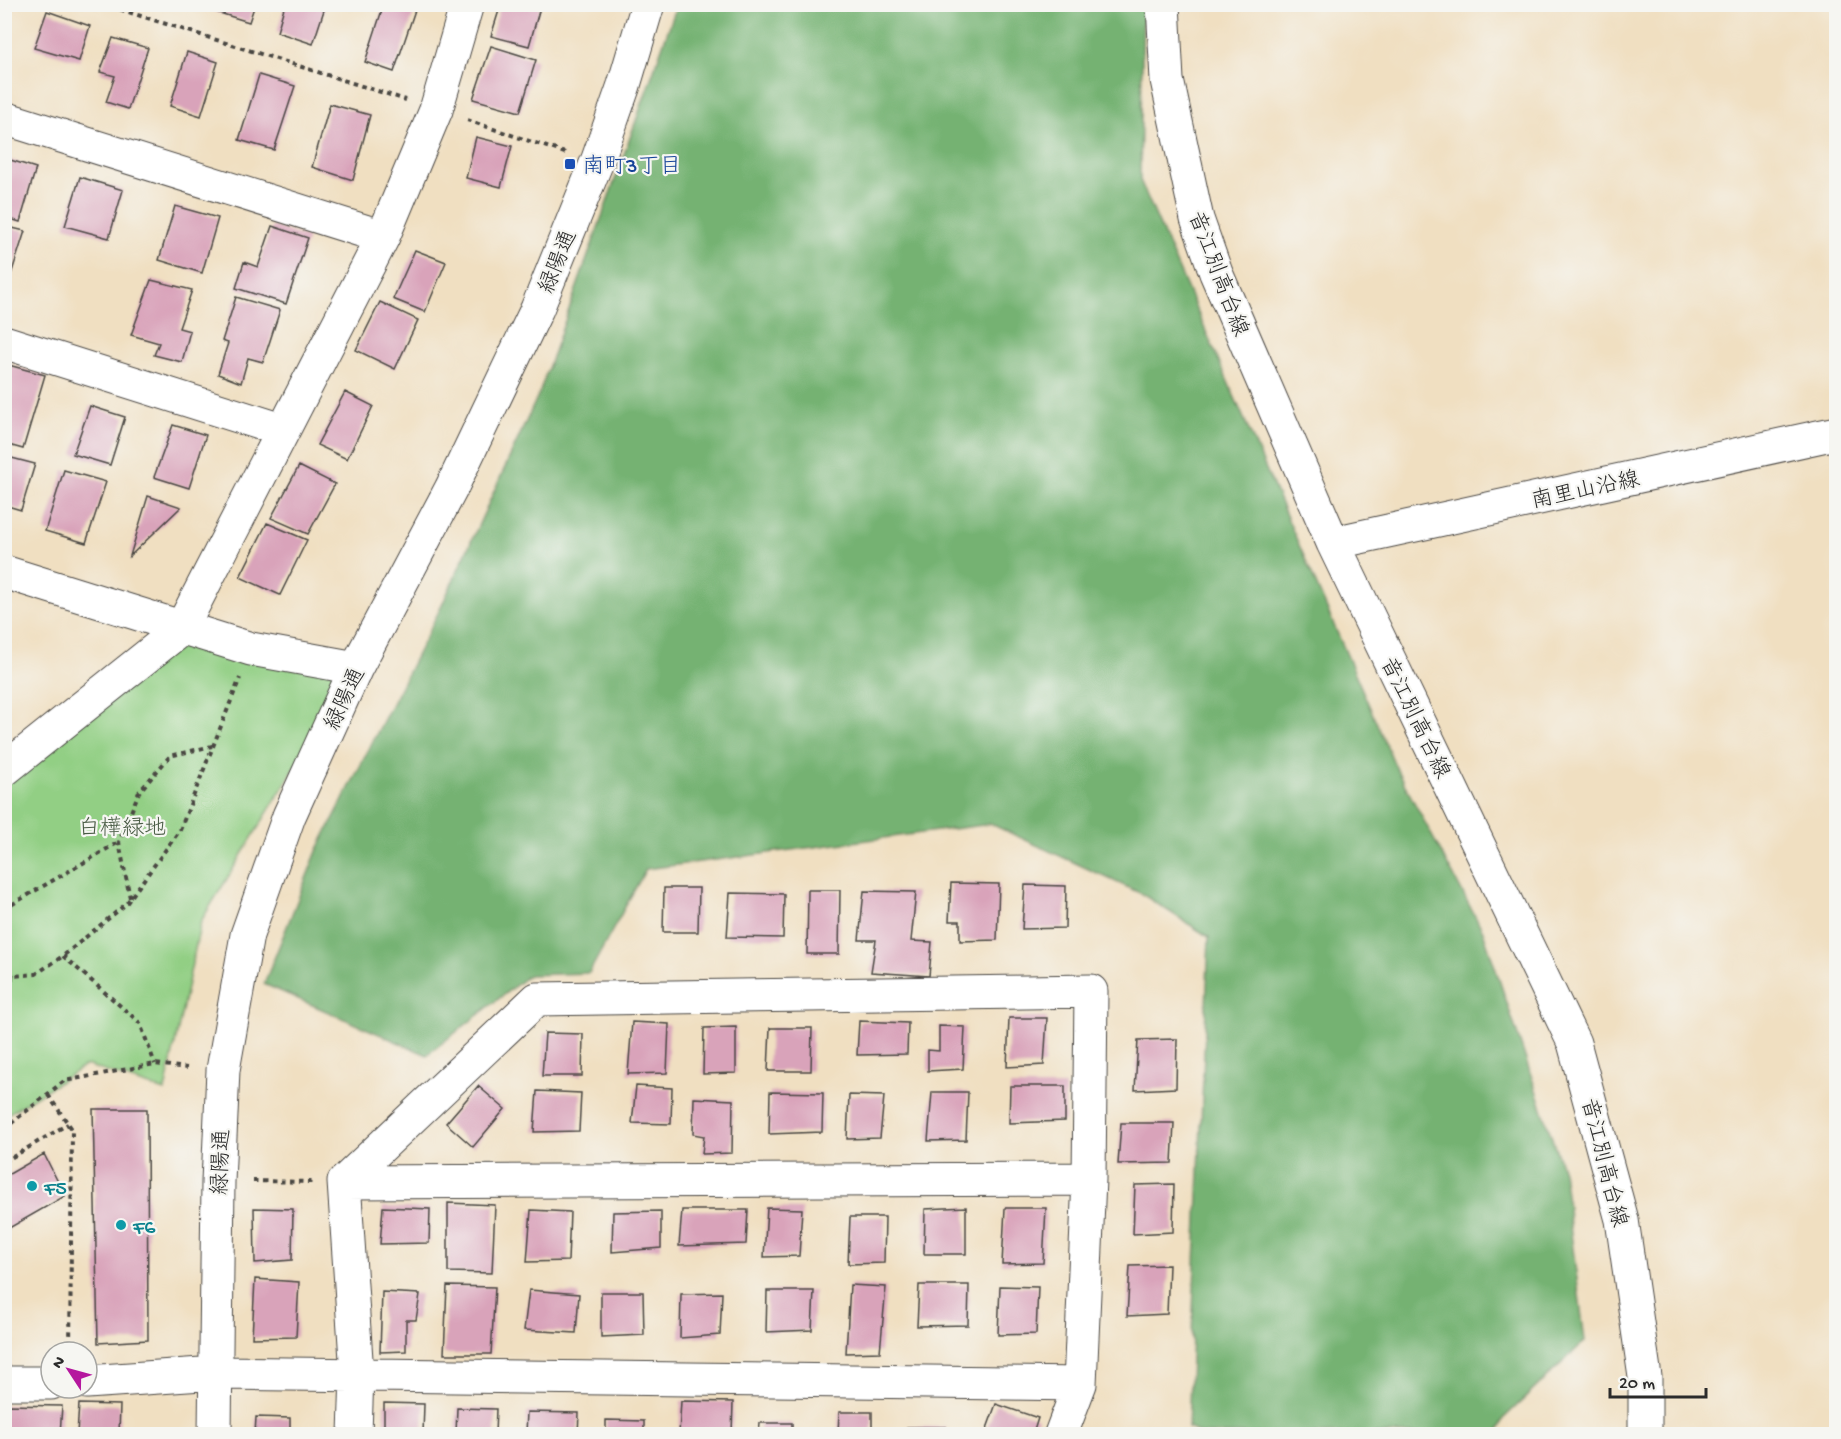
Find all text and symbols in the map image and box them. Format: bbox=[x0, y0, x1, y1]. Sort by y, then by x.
place label: 南町3丁目 bbox=[582, 154, 681, 181]
marker: 南町3丁目 bbox=[563, 157, 577, 171]
street label: 音江別高台線 bbox=[1180, 208, 1253, 341]
street label: 緑陽通 bbox=[534, 227, 584, 298]
street label: 南里山沿線 bbox=[1529, 467, 1642, 516]
street label: 音江別高台線 bbox=[1373, 653, 1455, 784]
street label: 緑陽通 bbox=[320, 664, 372, 735]
park label: 白樺緑地 bbox=[78, 816, 166, 843]
street label: 音江別高台線 bbox=[1574, 1096, 1632, 1230]
street label: 緑陽通 bbox=[208, 1129, 237, 1196]
place label: F5 bbox=[43, 1177, 67, 1203]
marker: F5 bbox=[25, 1179, 39, 1193]
place label: F6 bbox=[132, 1216, 156, 1242]
marker: F6 bbox=[114, 1218, 128, 1232]
north arrow bbox=[39, 1340, 99, 1400]
text: N bbox=[49, 1353, 71, 1373]
scale bar bbox=[1610, 1361, 1706, 1399]
text: 20 m bbox=[1619, 1374, 1655, 1395]

